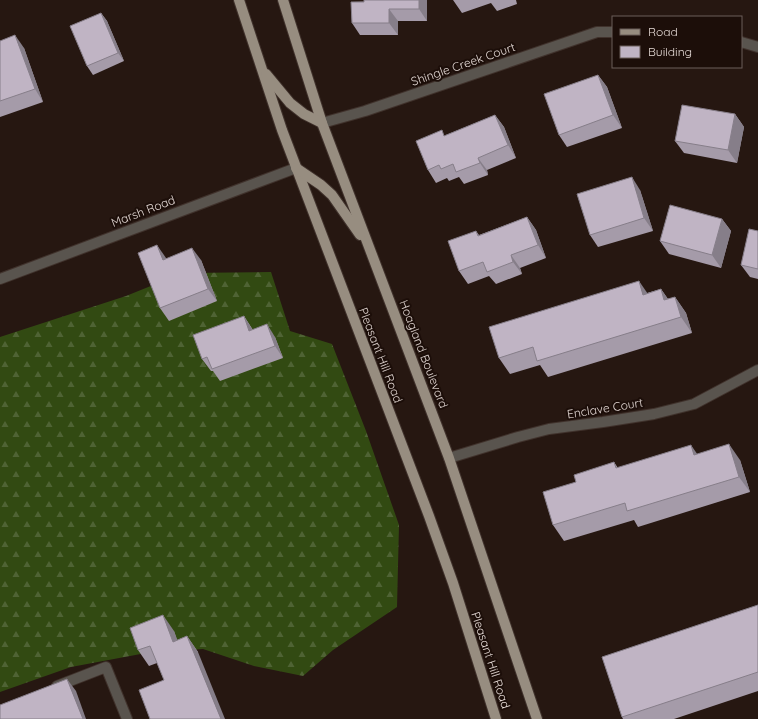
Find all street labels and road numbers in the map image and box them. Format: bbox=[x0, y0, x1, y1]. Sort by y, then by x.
street label: Shingle Creek Court bbox=[409, 39, 517, 89]
street label: Marsh Road bbox=[109, 192, 177, 230]
street label: Hoagland Boulevard bbox=[396, 298, 452, 410]
street label: Pleasant Hill Road bbox=[356, 305, 406, 405]
street label: Enclave Court bbox=[566, 395, 644, 421]
street label: Pleasant Hill Road bbox=[468, 610, 514, 710]

